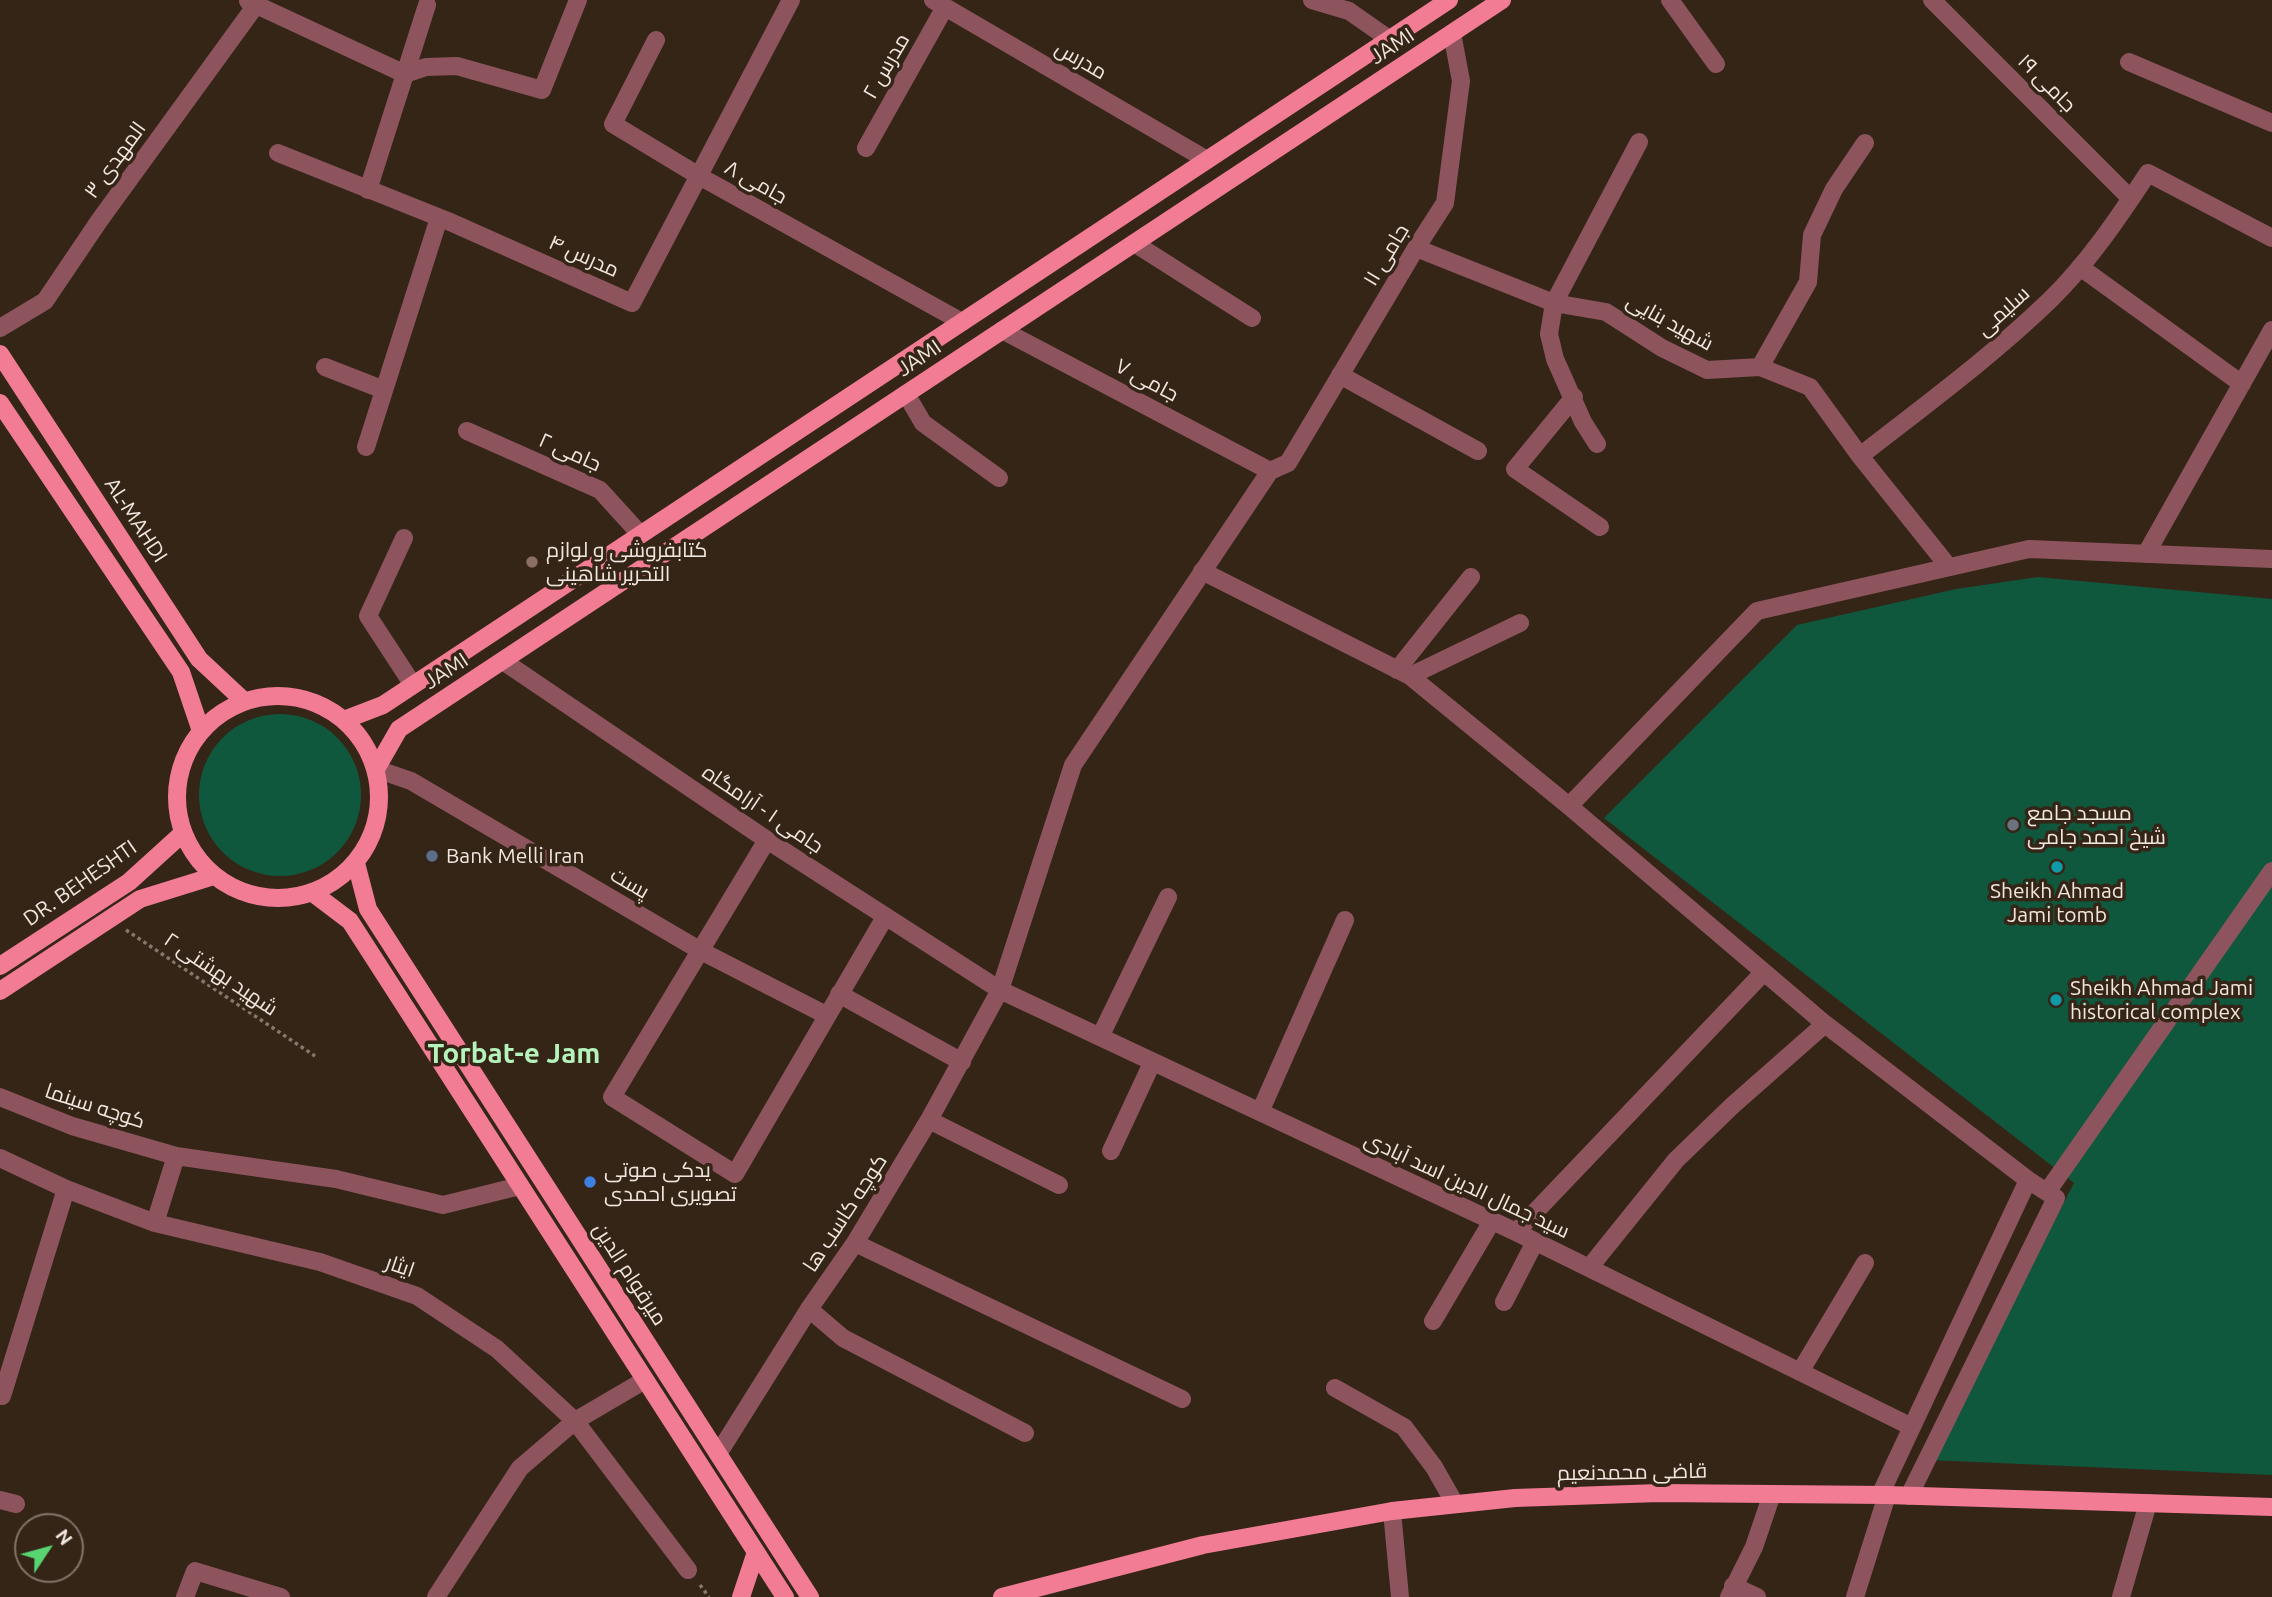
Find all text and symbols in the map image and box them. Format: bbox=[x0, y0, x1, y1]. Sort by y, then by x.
street label: JAMI bbox=[1365, 22, 1419, 70]
street label: مدرس ۲ bbox=[857, 29, 915, 103]
street label: مدرس bbox=[1051, 35, 1111, 85]
street label: جامی ۱۹ bbox=[2013, 49, 2081, 117]
street label: المهدی ۳ bbox=[79, 117, 151, 203]
street label: جامی ۸ bbox=[720, 155, 792, 209]
street label: جامی ۱۱ bbox=[1358, 220, 1414, 290]
street label: مدرس ۴ bbox=[545, 229, 623, 283]
street label: سلیمی bbox=[1971, 281, 2035, 341]
street label: شهید بنایی bbox=[1622, 288, 1718, 356]
street label: JAMI bbox=[892, 334, 946, 382]
street label: جامی ۷ bbox=[1111, 353, 1183, 407]
street label: جامی ۲ bbox=[535, 427, 605, 477]
street label: AL-MAHDI bbox=[99, 473, 173, 567]
place label: کتابفروشی و لوازم التحریر شاهینی bbox=[546, 537, 707, 587]
marker: کتابفروشی و لوازم التحریر شاهینی bbox=[524, 554, 540, 570]
street label: JAMI bbox=[419, 647, 473, 695]
street label: جامی ۱ - آرامگاه bbox=[698, 759, 828, 859]
place label: مسجد جامع شیخ احمد جامی bbox=[2027, 800, 2166, 850]
marker: مسجد جامع شیخ احمد جامی bbox=[2005, 817, 2021, 833]
street label: DR. BEHESHTI bbox=[19, 835, 141, 931]
place label: Bank Melli Iran bbox=[446, 843, 584, 869]
marker: Bank Melli Iran bbox=[424, 848, 440, 864]
marker: Sheikh Ahmad Jami tomb bbox=[2049, 859, 2065, 875]
street label: پست bbox=[606, 862, 654, 904]
place label: Sheikh Ahmad Jami tomb bbox=[1990, 878, 2124, 928]
street label: شهید بهشتی ۲ bbox=[159, 927, 283, 1021]
place label: Sheikh Ahmad Jami historical complex bbox=[2070, 975, 2253, 1025]
marker: Sheikh Ahmad Jami historical complex bbox=[2048, 992, 2064, 1008]
district label: Torbat-e Jam bbox=[428, 1037, 600, 1071]
street label: کوچه سینما bbox=[42, 1078, 148, 1134]
street label: سید جمال الدین اسد آبادی bbox=[1360, 1126, 1574, 1244]
street label: کوچه کاسب ها bbox=[798, 1149, 892, 1277]
place label: یدکی صوتی تصویری احمدی bbox=[604, 1157, 737, 1207]
marker: یدکی صوتی تصویری احمدی bbox=[582, 1174, 598, 1190]
street label: میرقوام الدین bbox=[587, 1218, 673, 1330]
street label: ایثار bbox=[382, 1249, 418, 1283]
street label: قاضی محمدنعیم bbox=[1557, 1458, 1707, 1486]
north arrow bbox=[14, 1513, 84, 1583]
text: N bbox=[51, 1525, 77, 1549]

